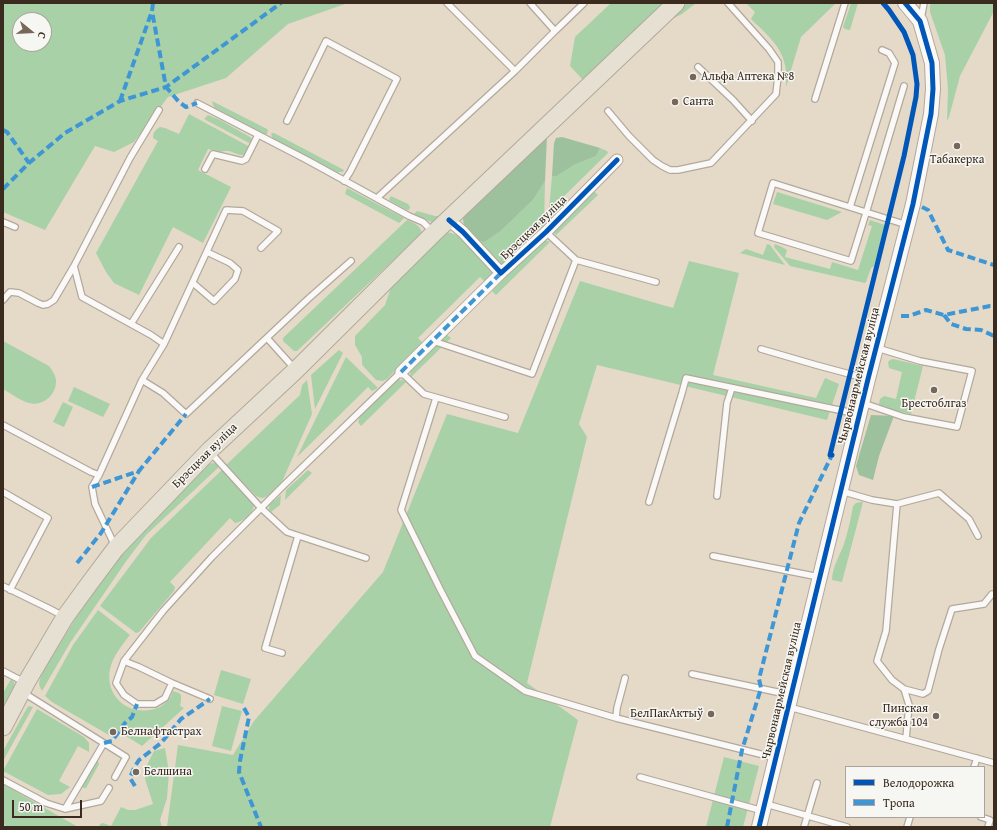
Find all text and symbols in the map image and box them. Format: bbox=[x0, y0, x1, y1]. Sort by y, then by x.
north arrow bbox=[12, 12, 52, 52]
text: С bbox=[34, 30, 51, 41]
place label: Альфа Аптека №8 bbox=[701, 70, 794, 84]
marker: Альфа Аптека №8 bbox=[688, 72, 698, 82]
place label: Санта bbox=[683, 95, 714, 109]
marker: Санта bbox=[670, 97, 680, 107]
marker: Табакерка bbox=[952, 141, 962, 151]
place label: Табакерка bbox=[930, 153, 984, 167]
street label: Брэсцкая вуліца bbox=[498, 193, 570, 263]
street label: Чырвонаармейская вуліца bbox=[835, 306, 883, 446]
marker: Брестоблгаз bbox=[929, 385, 939, 395]
place label: Брестоблгаз bbox=[902, 397, 966, 411]
street label: Брэсцкая вуліца bbox=[169, 420, 241, 492]
street label: Чырвонаармейская вуліца bbox=[759, 621, 805, 761]
place label: Пинская служба 104 bbox=[869, 702, 928, 730]
place label: БелПакАктыў bbox=[630, 707, 703, 721]
marker: БелПакАктыў bbox=[706, 709, 716, 719]
marker: Пинская служба 104 bbox=[931, 711, 941, 721]
place label: Белнафтастрах bbox=[121, 725, 202, 739]
marker: Белнафтастрах bbox=[108, 727, 118, 737]
place label: Белшина bbox=[144, 765, 192, 779]
legend bbox=[845, 766, 985, 818]
marker: Белшина bbox=[131, 767, 141, 777]
text: Велодорожка bbox=[883, 774, 954, 791]
scale bar bbox=[14, 792, 84, 818]
text: Тропа bbox=[883, 794, 915, 811]
text: 50 m bbox=[19, 798, 43, 815]

